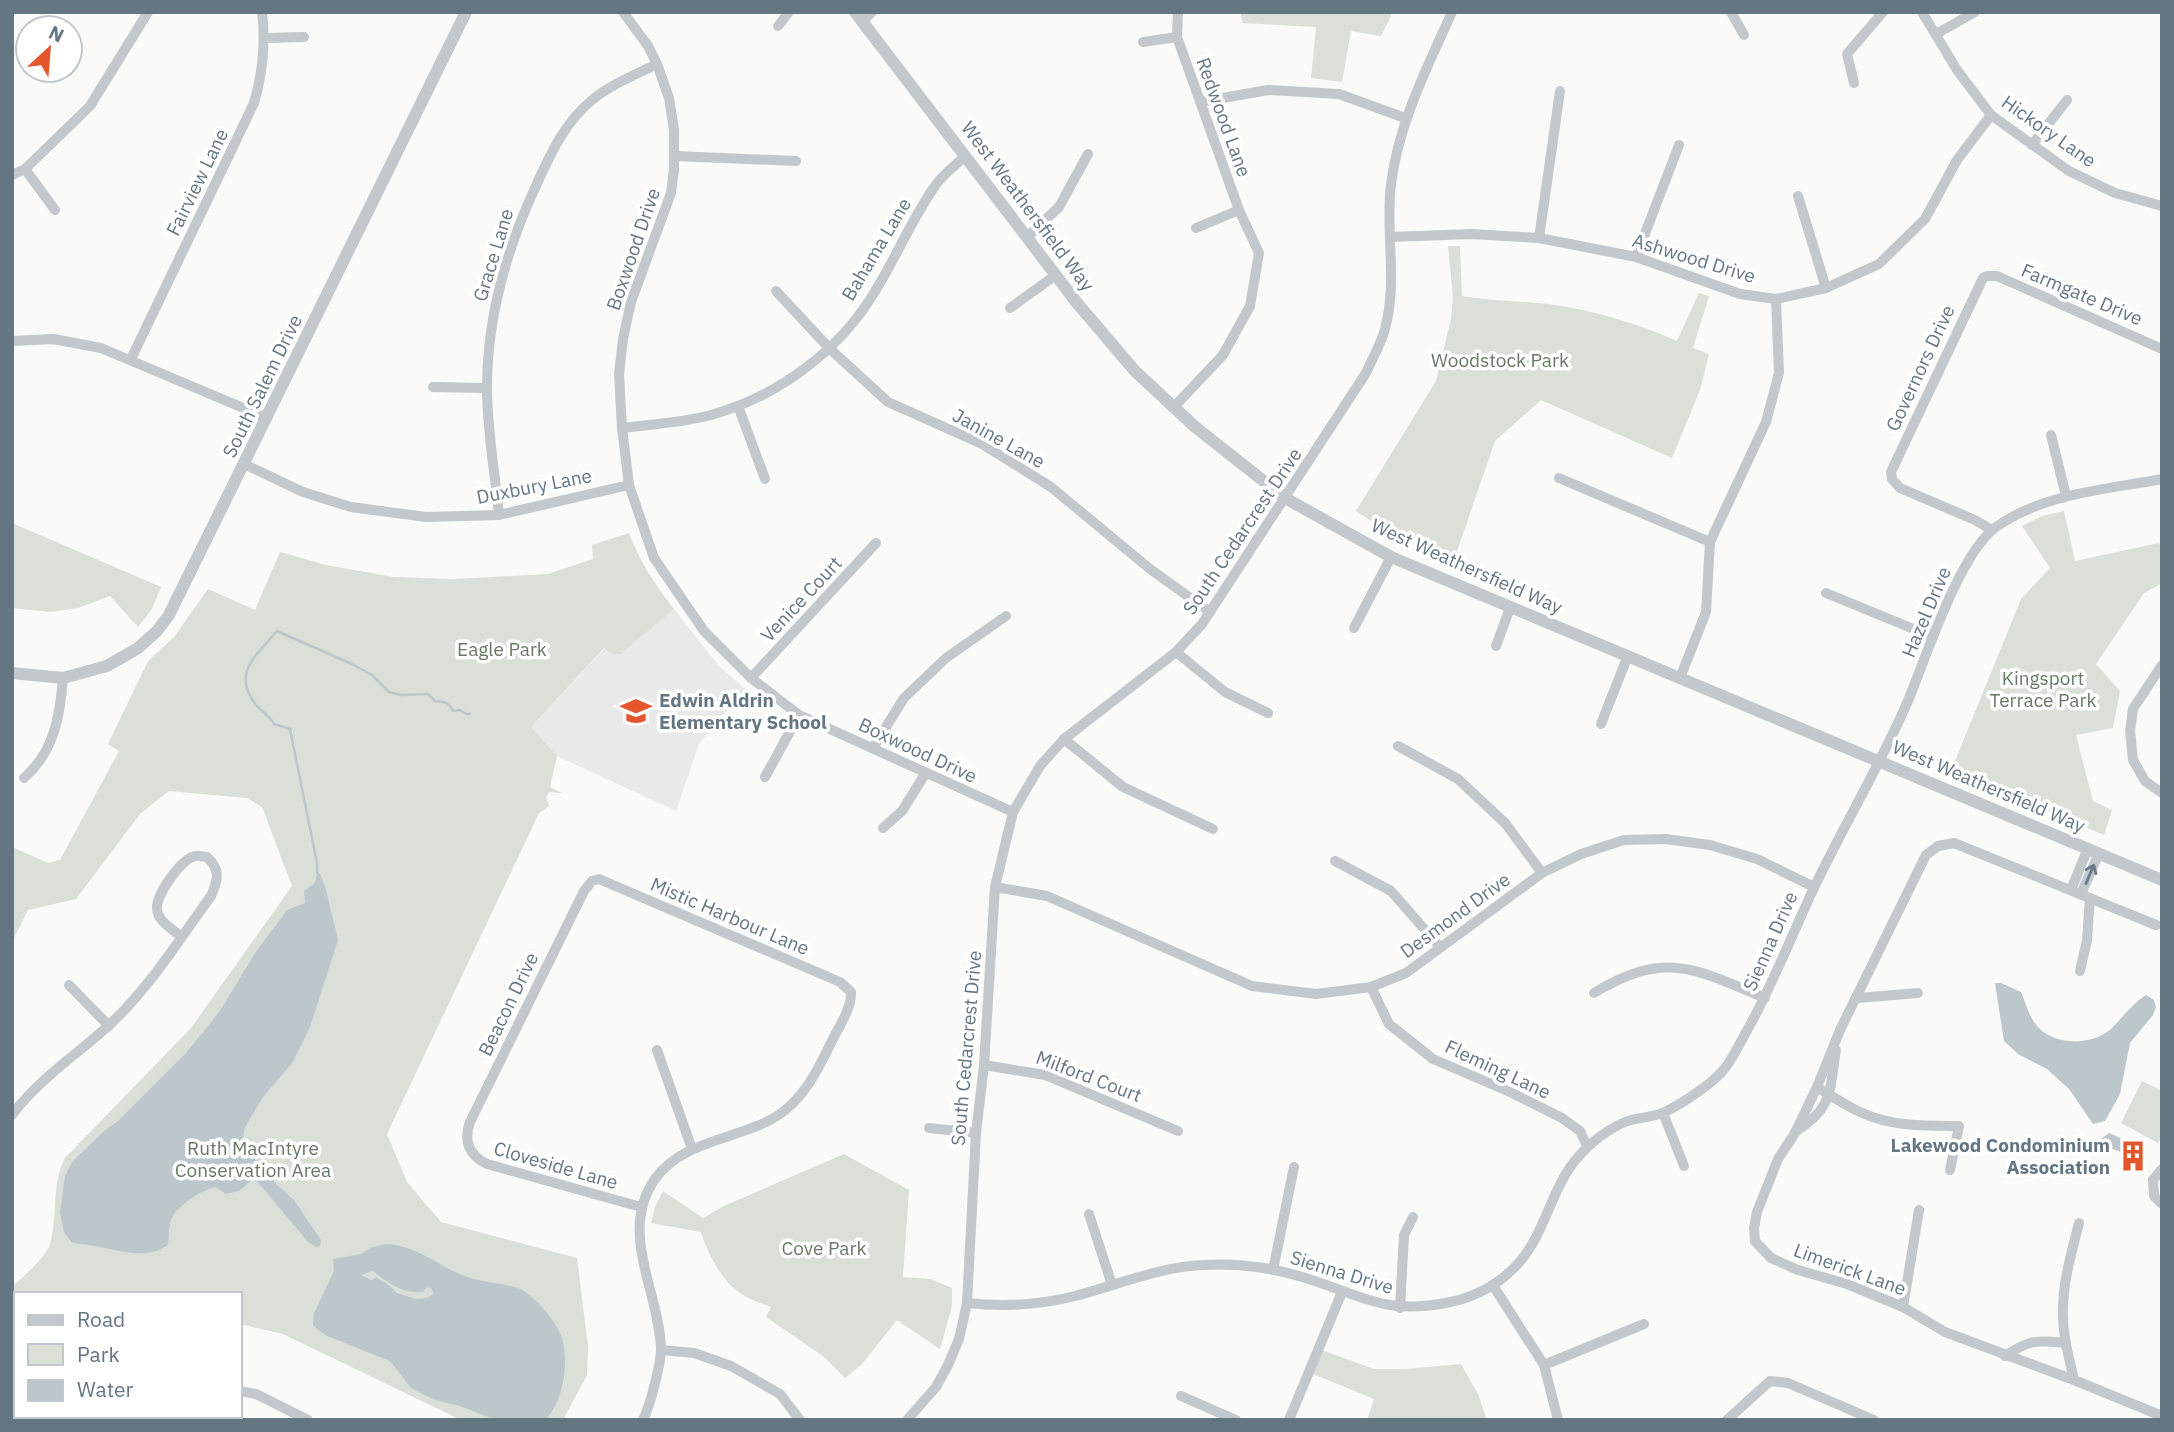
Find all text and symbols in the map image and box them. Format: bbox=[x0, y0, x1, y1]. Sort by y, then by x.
north arrow bbox=[14, 14, 84, 84]
text: N bbox=[45, 20, 68, 48]
street label: Redwood Lane bbox=[1191, 54, 1257, 180]
street label: Hickory Lane bbox=[1997, 90, 2101, 172]
street label: West Weathersfield Way bbox=[956, 116, 1100, 296]
street label: Fairview Lane bbox=[161, 124, 233, 240]
street label: Boxwood Drive bbox=[601, 185, 665, 313]
street label: Bahama Lane bbox=[836, 193, 916, 305]
street label: Grace Lane bbox=[468, 206, 518, 304]
street label: Ashwood Drive bbox=[1630, 228, 1758, 288]
street label: Farmgate Drive bbox=[2018, 258, 2146, 330]
street label: Governors Drive bbox=[1880, 301, 1960, 435]
street label: South Salem Drive bbox=[217, 310, 307, 462]
park label: Woodstock Park bbox=[1431, 348, 1569, 372]
street label: Janine Lane bbox=[949, 403, 1049, 473]
street label: South Cedarcrest Drive bbox=[1177, 443, 1307, 619]
street label: Duxbury Lane bbox=[474, 463, 594, 509]
street label: West Weathersfield Way bbox=[1368, 513, 1567, 619]
street label: Venice Court bbox=[755, 551, 847, 647]
street label: Hazel Drive bbox=[1896, 563, 1956, 661]
park label: Eagle Park bbox=[457, 637, 547, 661]
park label: Kingsport Terrace Park bbox=[1990, 666, 2096, 712]
place label: Edwin Aldrin Elementary School bbox=[659, 688, 827, 734]
school or university icon: Edwin Aldrin Elementary School bbox=[619, 694, 653, 728]
street label: Boxwood Drive bbox=[855, 712, 981, 788]
street label: West Weathersfield Way bbox=[1889, 735, 2089, 838]
one-way arrow bbox=[2084, 863, 2097, 885]
street label: Desmond Drive bbox=[1395, 867, 1515, 963]
street label: Mistic Harbour Lane bbox=[647, 872, 813, 960]
street label: Sienna Drive bbox=[1737, 887, 1803, 995]
street label: Beacon Drive bbox=[473, 948, 543, 1060]
street label: South Cedarcrest Drive bbox=[946, 949, 986, 1147]
street label: Fleming Lane bbox=[1441, 1034, 1555, 1104]
street label: Milford Court bbox=[1033, 1045, 1145, 1107]
place label: Lakewood Condominium Association bbox=[1891, 1133, 2110, 1179]
park label: Ruth MacIntyre Conservation Area bbox=[175, 1136, 331, 1182]
street label: Cloveside Lane bbox=[491, 1136, 621, 1194]
building icon: Lakewood Condominium Association bbox=[2116, 1139, 2150, 1173]
park label: Cove Park bbox=[782, 1236, 866, 1260]
street label: Limerick Lane bbox=[1790, 1238, 1910, 1300]
street label: Sienna Drive bbox=[1288, 1245, 1396, 1299]
legend bbox=[14, 1292, 242, 1418]
text: Road bbox=[77, 1305, 125, 1333]
text: Park bbox=[77, 1340, 120, 1368]
text: Water bbox=[77, 1375, 134, 1403]

